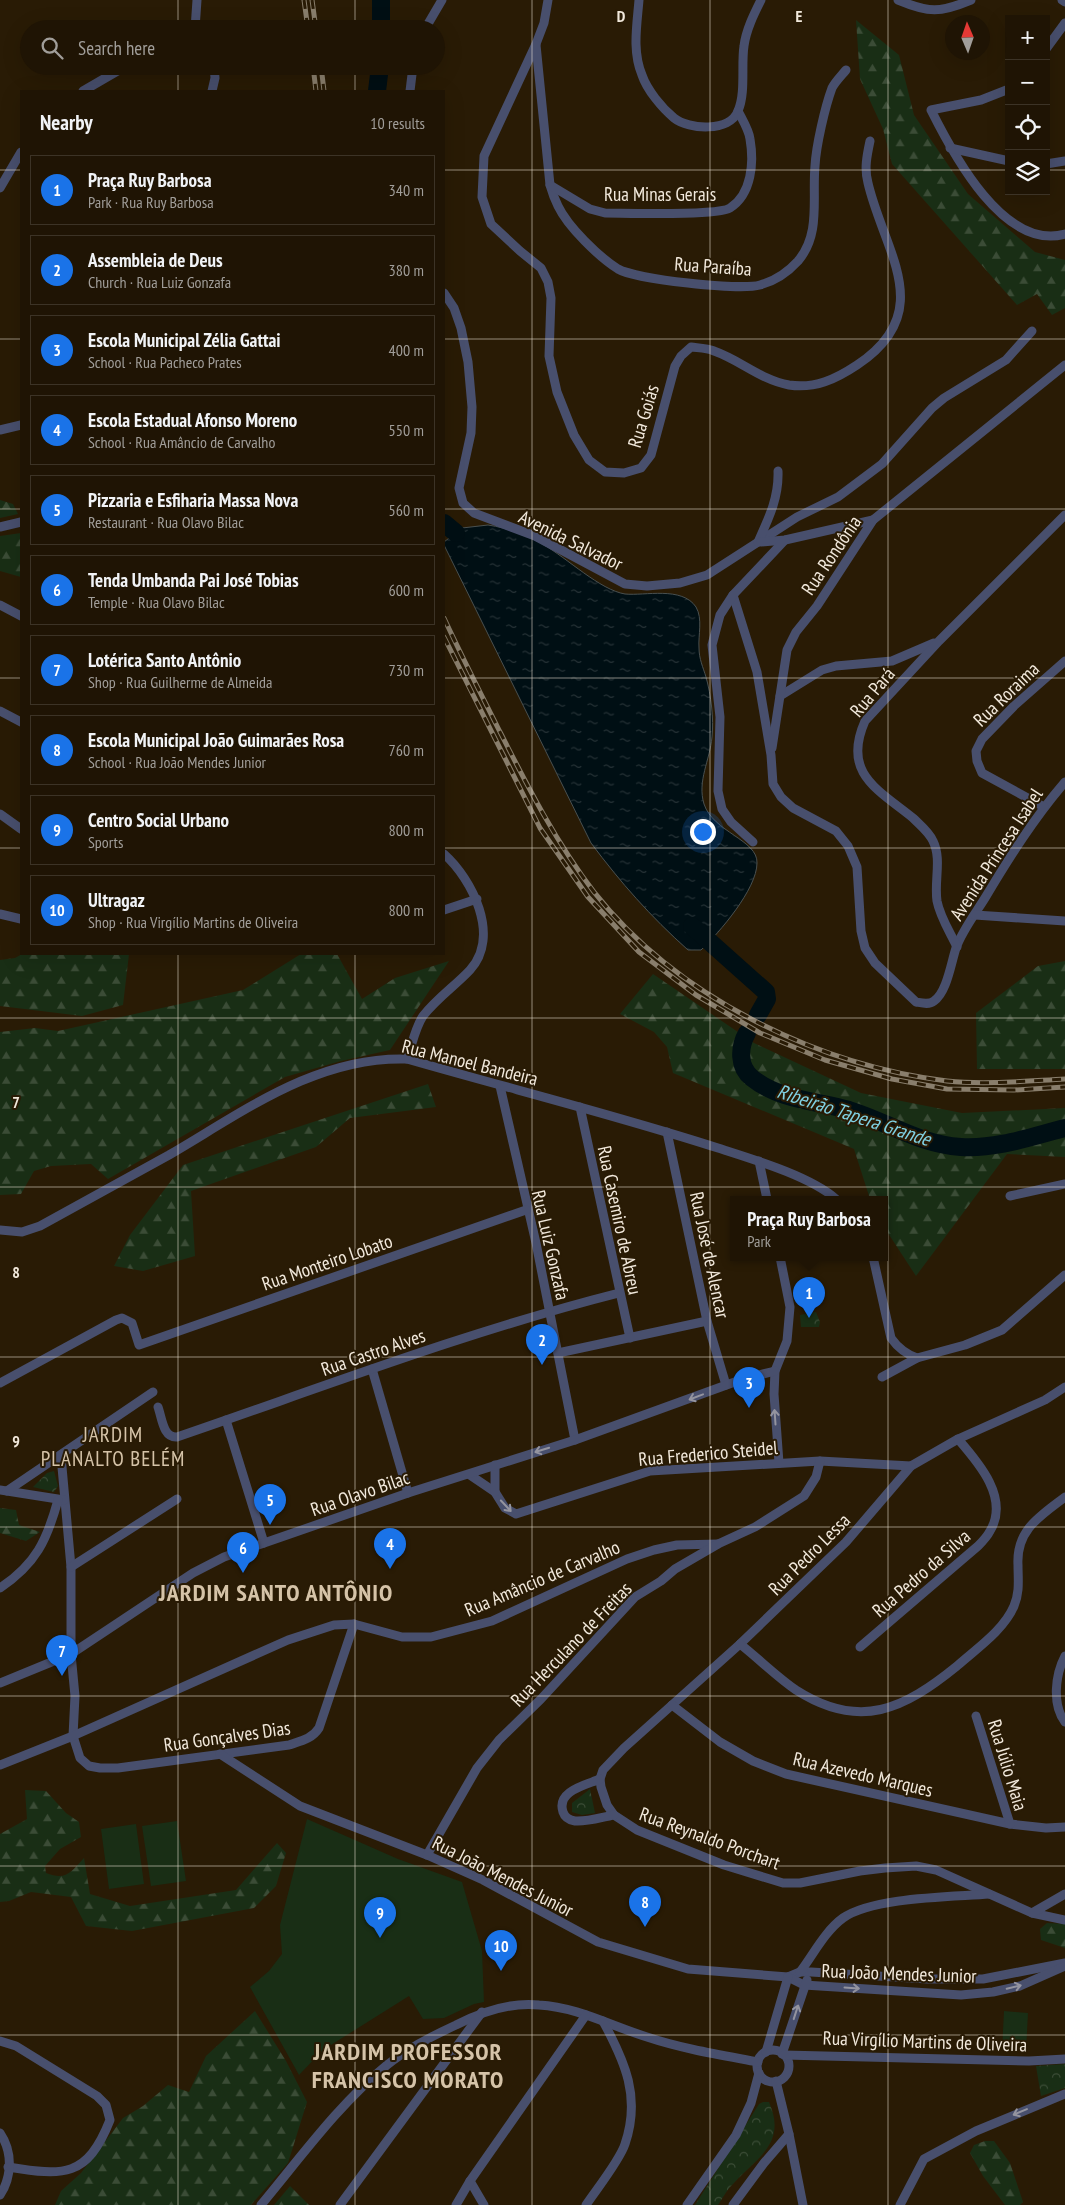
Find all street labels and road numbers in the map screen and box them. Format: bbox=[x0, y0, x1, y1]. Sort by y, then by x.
street label: Rua Minas Gerais bbox=[604, 182, 716, 206]
street label: Rua Paraíba bbox=[674, 251, 752, 281]
street label: Rua Goiás bbox=[622, 382, 664, 450]
street label: Avenida Salvador bbox=[515, 505, 628, 576]
street label: Rua Rondônia bbox=[796, 511, 866, 599]
street label: Rua Roraima bbox=[968, 657, 1044, 731]
street label: Rua Pará bbox=[844, 662, 900, 722]
street label: Avenida Princesa Isabel bbox=[944, 783, 1048, 925]
street label: Rua Manoel Bandeira bbox=[399, 1033, 541, 1091]
street label: Rua Casemiro de Abreu bbox=[593, 1143, 647, 1297]
street label: Rua Luiz Gonzafa bbox=[527, 1188, 575, 1302]
street label: Rua José de Alencar bbox=[685, 1189, 735, 1321]
street label: Rua Monteiro Lobato bbox=[259, 1228, 395, 1296]
street label: Rua Castro Alves bbox=[318, 1323, 428, 1381]
street label: Rua Frederico Steidel bbox=[637, 1435, 779, 1471]
street label: Rua Olavo Bilac bbox=[307, 1465, 413, 1521]
street label: Rua Pedro Lessa bbox=[763, 1508, 855, 1600]
street label: Rua Pedro da Silva bbox=[867, 1524, 975, 1622]
street label: Rua Amâncio de Carvalho bbox=[461, 1534, 623, 1622]
street label: Rua Herculano de Freitas bbox=[505, 1577, 637, 1711]
street label: Rua Gonçalves Dias bbox=[162, 1715, 292, 1757]
street label: Rua Júlio Maia bbox=[983, 1717, 1033, 1813]
street label: Rua Azevedo Marques bbox=[791, 1746, 935, 1802]
street label: Rua Reynaldo Porchart bbox=[636, 1801, 784, 1875]
street label: Rua João Mendes Junior bbox=[428, 1830, 578, 1922]
street label: Rua João Mendes Junior bbox=[821, 1958, 978, 1988]
street label: Rua Virgílio Martins de Oliveira bbox=[822, 2025, 1028, 2057]

